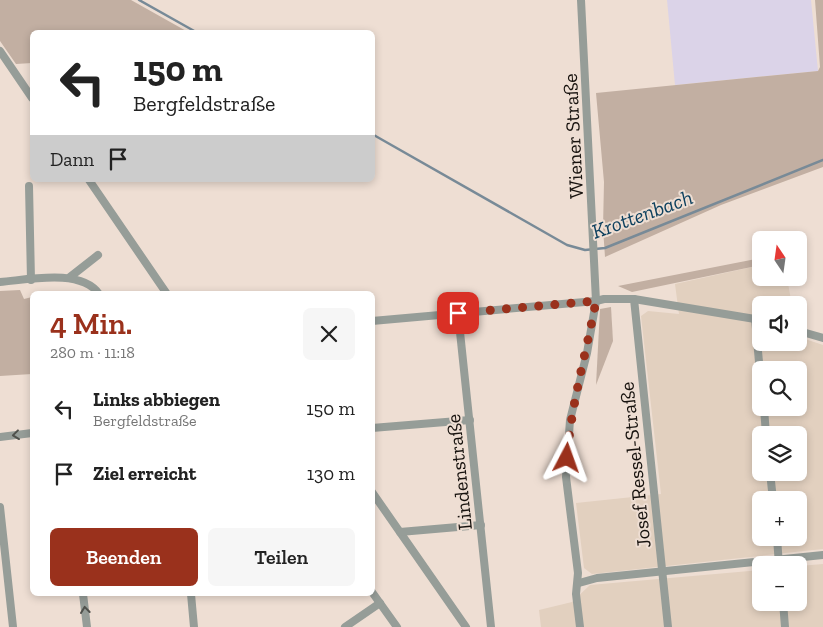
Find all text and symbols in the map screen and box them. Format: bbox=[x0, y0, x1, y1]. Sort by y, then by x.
text: 150 m bbox=[133, 48, 223, 90]
icon: left bbox=[50, 50, 115, 115]
street label: Wiener Straße bbox=[558, 73, 588, 199]
text: Bergfeldstraße bbox=[133, 90, 275, 117]
icon: arrive bbox=[104, 145, 132, 173]
text: Dann bbox=[50, 148, 94, 171]
water label: Krottenbach bbox=[588, 184, 696, 244]
north arrow bbox=[752, 231, 808, 286]
map controls bbox=[752, 231, 807, 611]
pin bbox=[437, 292, 479, 334]
button: sound bbox=[752, 296, 807, 351]
icon: arrive bbox=[444, 299, 472, 327]
text: 4 Min. bbox=[50, 306, 132, 342]
button: close bbox=[303, 308, 355, 360]
text: 280 m · 11:18 bbox=[50, 343, 135, 362]
button: search bbox=[752, 361, 807, 416]
street label: Josef Ressel-Straße bbox=[614, 381, 656, 549]
text: Links abbiegen bbox=[93, 388, 220, 411]
icon: left bbox=[50, 395, 78, 423]
text: 150 m bbox=[306, 397, 355, 420]
text: Bergfeldstraße bbox=[93, 411, 197, 430]
street label: Lindenstraße bbox=[441, 413, 477, 531]
button: layers bbox=[752, 426, 807, 481]
one-way arrow bbox=[12, 429, 20, 440]
position arrow bbox=[540, 431, 592, 483]
icon: arrive bbox=[50, 460, 78, 488]
text: Ziel erreicht bbox=[93, 462, 196, 485]
text: 130 m bbox=[307, 462, 355, 485]
button: + bbox=[752, 491, 807, 546]
button: Beenden bbox=[50, 528, 198, 586]
button: Teilen bbox=[208, 528, 355, 586]
button: − bbox=[752, 556, 807, 611]
one-way arrow bbox=[80, 606, 91, 614]

